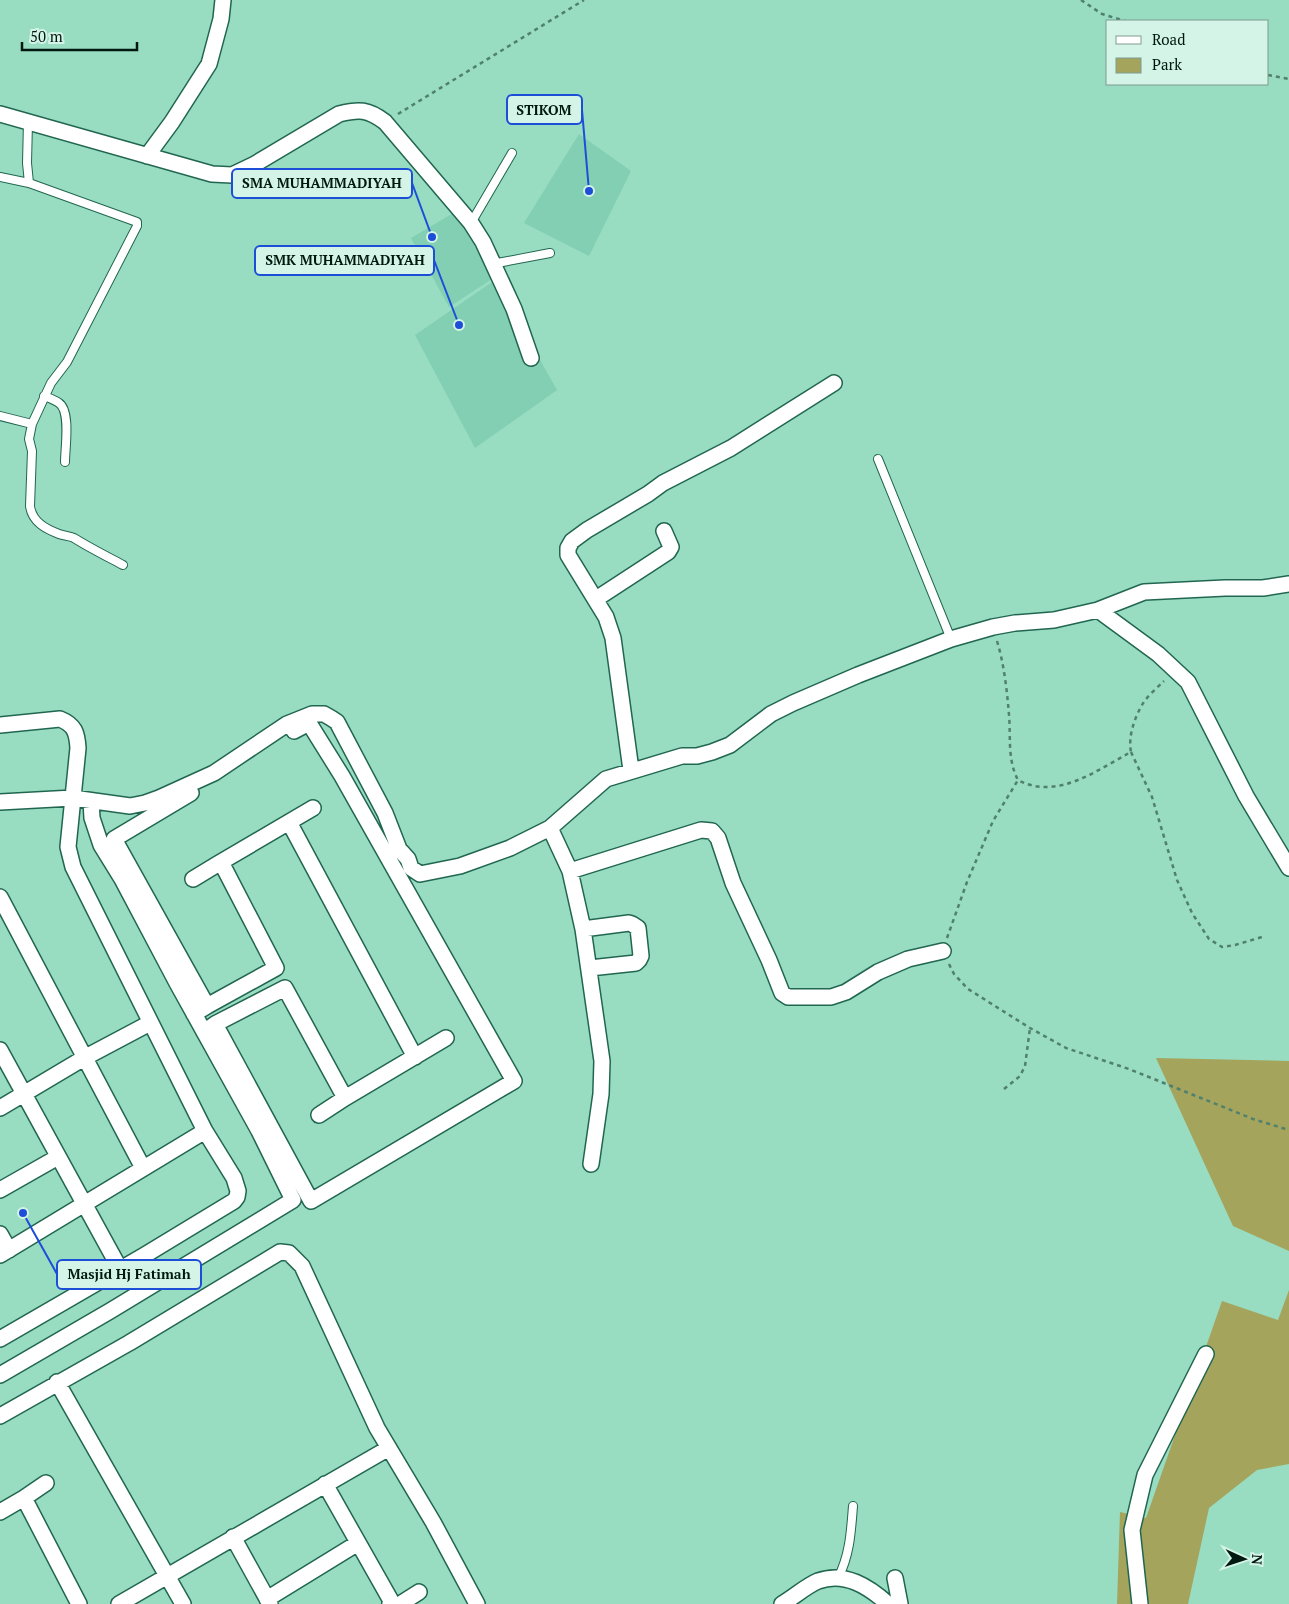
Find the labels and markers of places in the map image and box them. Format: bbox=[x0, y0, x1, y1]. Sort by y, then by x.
callout: STIKOM bbox=[507, 95, 582, 124]
callout: SMA MUHAMMADIYAH bbox=[232, 169, 412, 198]
callout: SMK MUHAMMADIYAH bbox=[255, 246, 434, 275]
callout: Masjid Hj Fatimah bbox=[57, 1260, 201, 1289]

